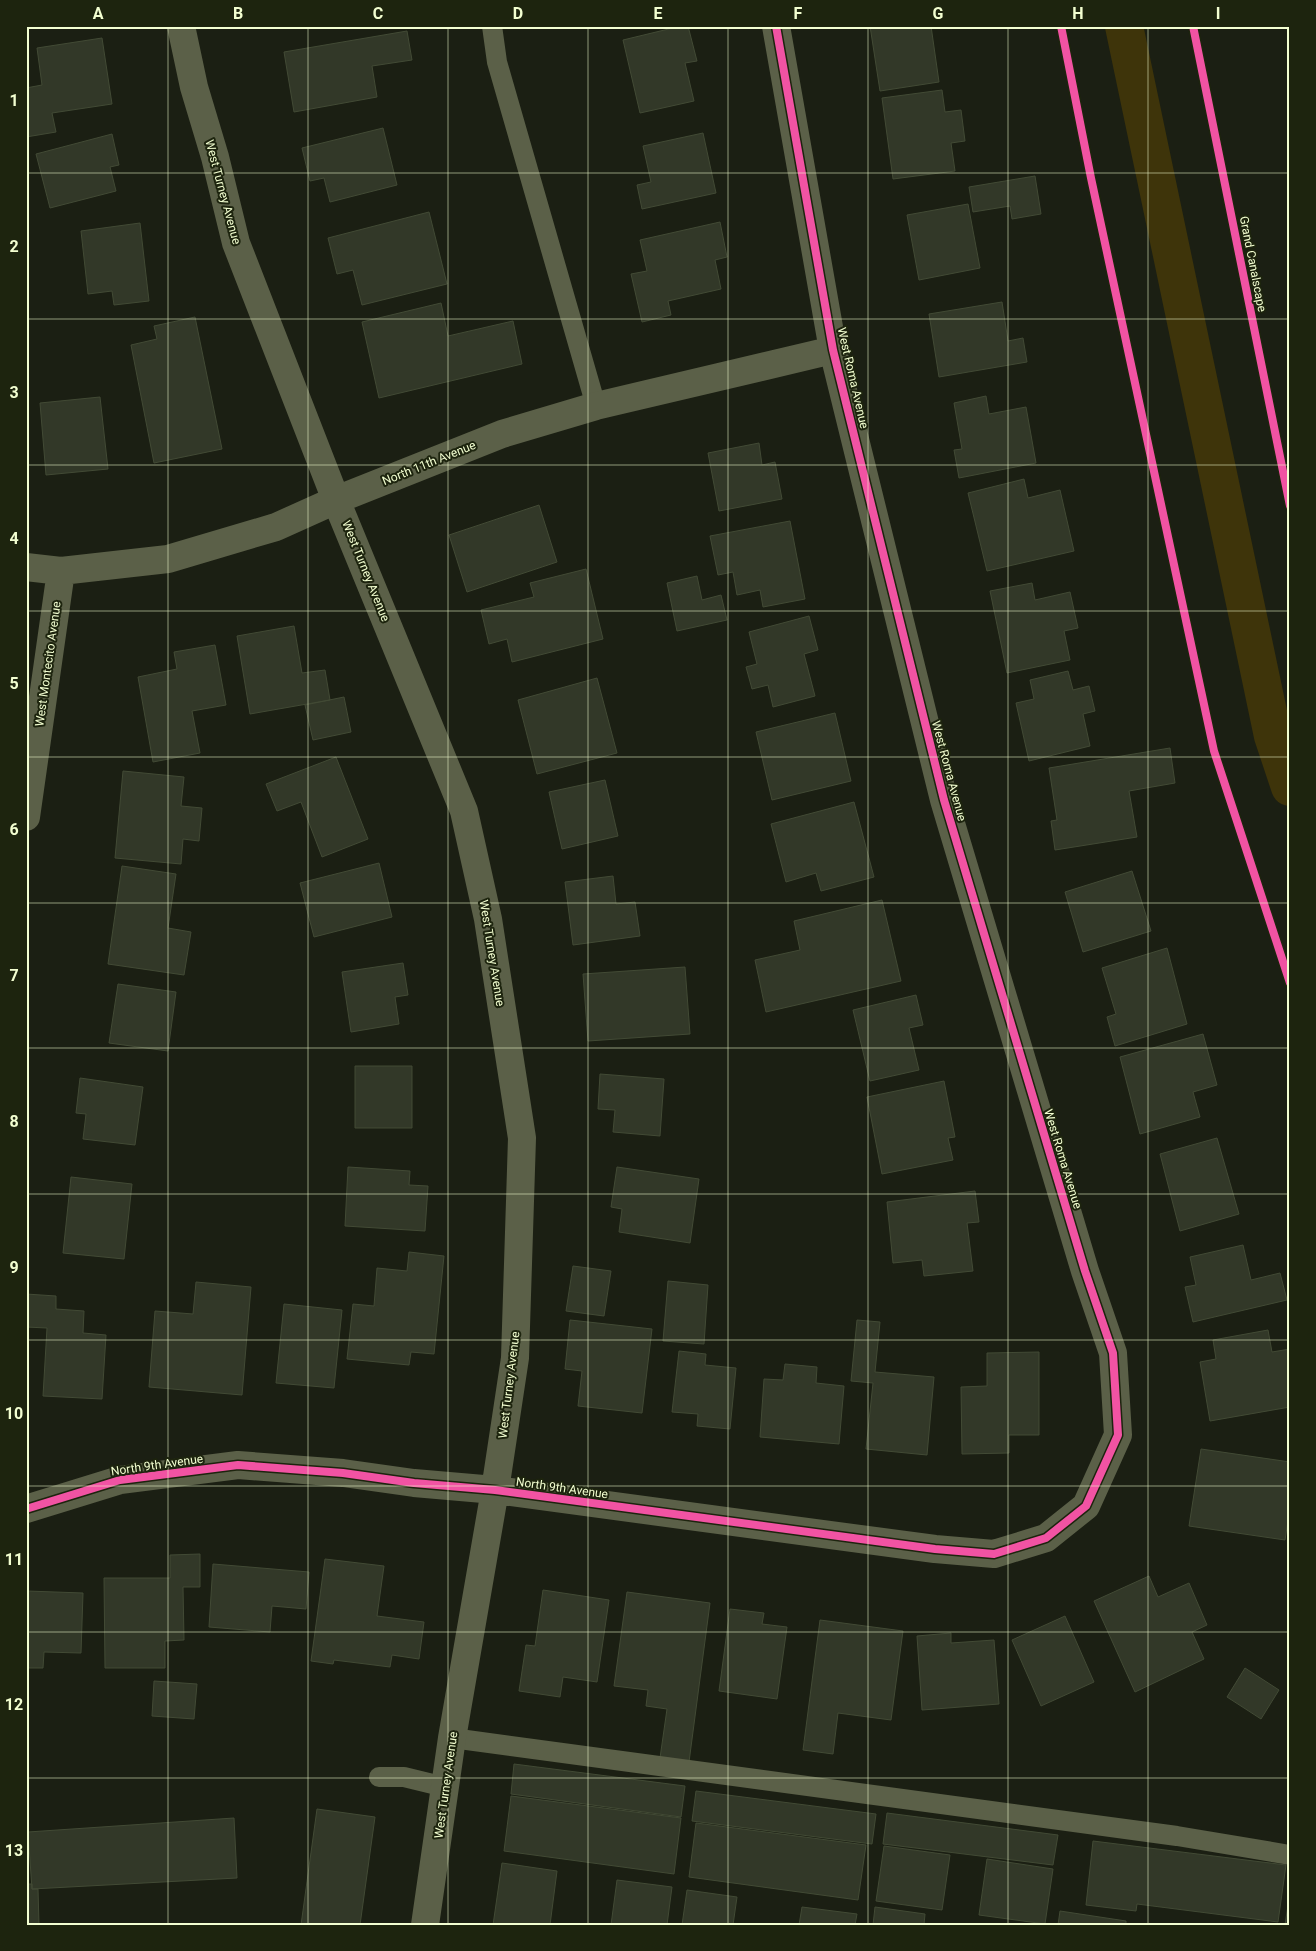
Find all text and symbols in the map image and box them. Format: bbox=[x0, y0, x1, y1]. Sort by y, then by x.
text: A bbox=[93, 4, 104, 23]
text: B bbox=[233, 4, 243, 23]
text: C bbox=[373, 4, 383, 23]
text: D bbox=[513, 4, 523, 23]
text: E bbox=[654, 4, 663, 23]
text: F bbox=[794, 4, 803, 23]
text: G bbox=[933, 4, 944, 23]
text: H bbox=[1072, 4, 1084, 23]
text: I bbox=[1216, 4, 1220, 23]
text: 1 bbox=[9, 91, 19, 110]
street label: West Turney Avenue bbox=[202, 138, 244, 246]
street label: Grand Canalscape bbox=[1237, 215, 1269, 313]
text: 2 bbox=[9, 237, 19, 256]
street label: West Roma Avenue bbox=[835, 326, 871, 430]
text: 3 bbox=[9, 383, 19, 402]
street label: North 11th Avenue bbox=[380, 438, 478, 488]
street label: West Turney Avenue bbox=[339, 518, 393, 624]
text: 4 bbox=[9, 529, 19, 548]
street label: West Montecito Avenue bbox=[32, 601, 64, 727]
text: 5 bbox=[9, 674, 19, 693]
street label: West Roma Avenue bbox=[929, 719, 969, 823]
text: 6 bbox=[9, 820, 19, 839]
street label: West Turney Avenue bbox=[477, 899, 507, 1007]
text: 7 bbox=[9, 966, 19, 985]
street label: West Roma Avenue bbox=[1041, 1107, 1085, 1211]
text: 8 bbox=[9, 1112, 19, 1131]
text: 9 bbox=[9, 1258, 19, 1277]
street label: West Turney Avenue bbox=[495, 1331, 523, 1439]
text: 10 bbox=[5, 1404, 23, 1423]
street label: North 9th Avenue bbox=[110, 1452, 204, 1478]
street label: North 9th Avenue bbox=[515, 1475, 609, 1501]
text: 11 bbox=[5, 1550, 23, 1569]
text: 12 bbox=[5, 1695, 23, 1714]
street label: West Turney Avenue bbox=[432, 1731, 460, 1839]
text: 13 bbox=[5, 1841, 23, 1860]

